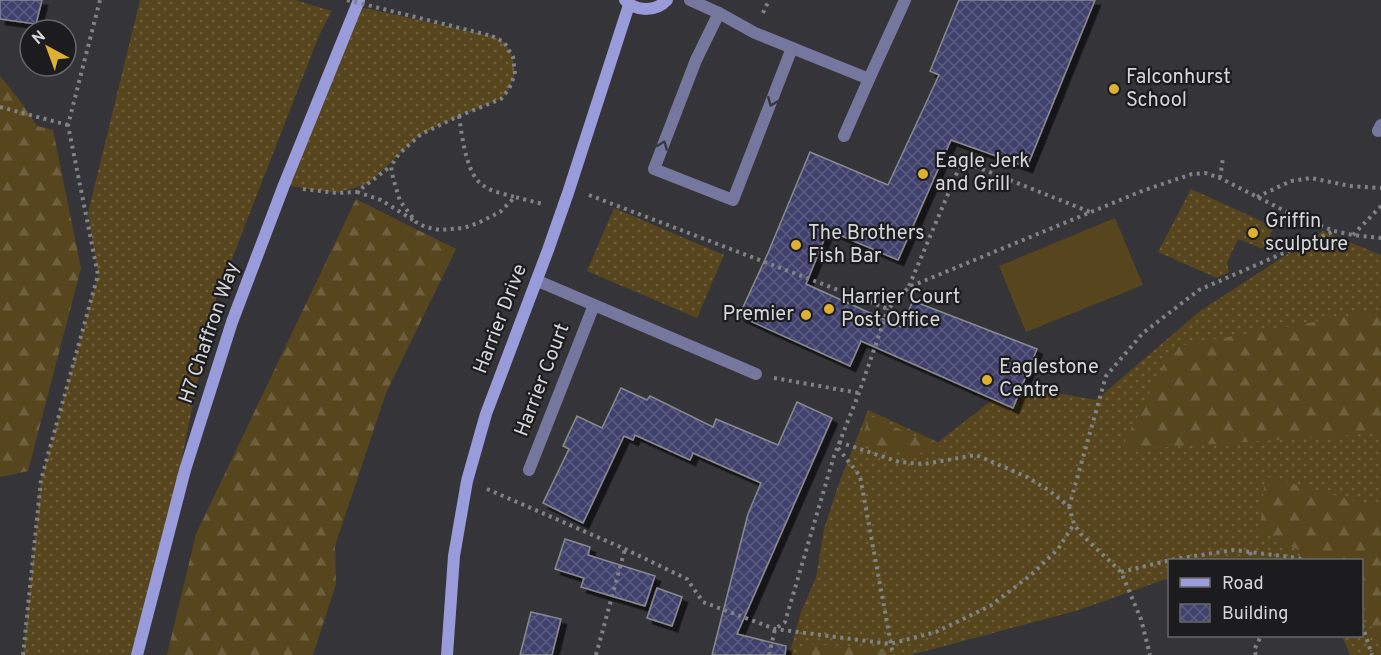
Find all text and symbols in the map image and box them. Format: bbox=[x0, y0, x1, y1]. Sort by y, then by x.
north arrow bbox=[18, 18, 78, 78]
text: N bbox=[29, 27, 50, 50]
place label: Falconhurst School bbox=[1126, 65, 1231, 114]
marker: Falconhurst School bbox=[1107, 82, 1121, 96]
one-way arrow bbox=[766, 97, 779, 107]
one-way arrow bbox=[656, 140, 669, 150]
place label: Eagle Jerk and Grill bbox=[935, 149, 1030, 198]
marker: Eagle Jerk and Grill bbox=[916, 167, 930, 181]
place label: Griffin sculpture bbox=[1265, 209, 1348, 258]
place label: The Brothers Fish Bar bbox=[808, 221, 925, 270]
marker: Griffin sculpture bbox=[1246, 226, 1260, 240]
marker: The Brothers Fish Bar bbox=[789, 238, 803, 252]
street label: H7 Chaffron Way bbox=[174, 259, 246, 407]
street label: Harrier Drive bbox=[468, 260, 534, 378]
place label: Harrier Court Post Office bbox=[841, 285, 960, 334]
place label: Premier bbox=[722, 302, 794, 328]
marker: Harrier Court Post Office bbox=[822, 302, 836, 316]
marker: Premier bbox=[799, 308, 813, 322]
street label: Harrier Court bbox=[509, 320, 577, 440]
place label: Eaglestone Centre bbox=[999, 355, 1099, 404]
marker: Eaglestone Centre bbox=[980, 373, 994, 387]
legend bbox=[1168, 559, 1363, 637]
text: Road bbox=[1222, 573, 1264, 596]
text: Building bbox=[1222, 603, 1288, 626]

